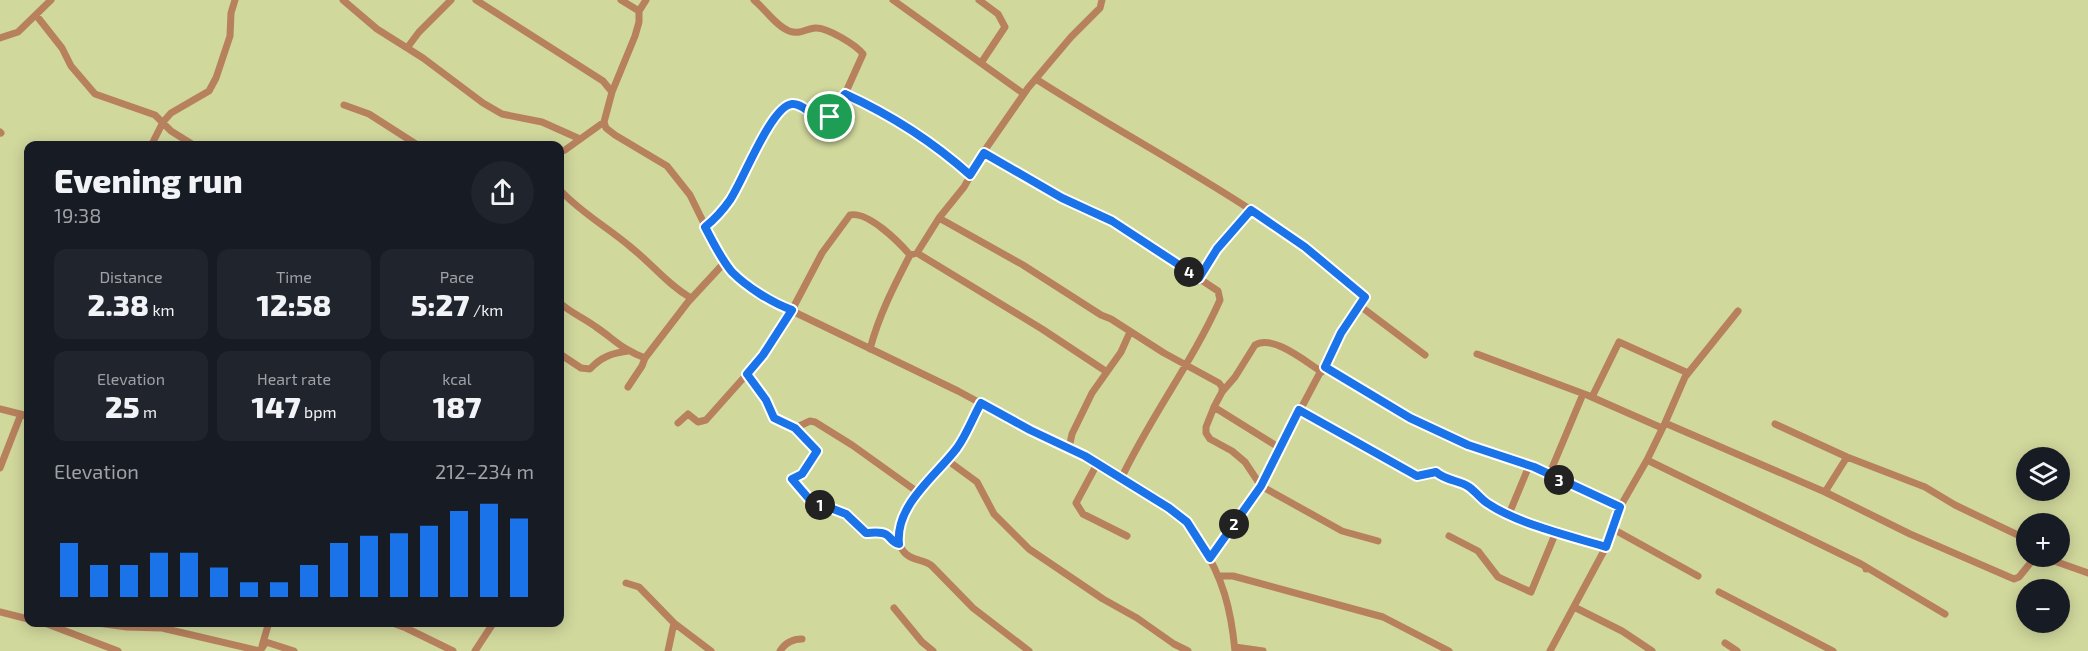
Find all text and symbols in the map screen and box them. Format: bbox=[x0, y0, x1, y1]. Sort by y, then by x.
pin bbox=[804, 91, 855, 142]
icon: arrive bbox=[813, 100, 846, 133]
text: Evening run bbox=[54, 160, 243, 200]
button: share bbox=[471, 161, 534, 224]
text: 19:38 bbox=[54, 203, 101, 227]
pin: 4 bbox=[1174, 257, 1204, 287]
text: 4 bbox=[1184, 262, 1194, 281]
text: Distance bbox=[99, 267, 163, 286]
text: Time bbox=[276, 267, 312, 286]
text: Pace bbox=[440, 267, 474, 286]
text: 2.38 bbox=[87, 286, 149, 322]
text: 12:58 bbox=[256, 286, 332, 322]
text: 5:27 bbox=[411, 286, 469, 322]
text: km bbox=[149, 300, 175, 319]
text: /km bbox=[469, 300, 503, 319]
text: Elevation bbox=[97, 369, 165, 388]
text: Heart rate bbox=[257, 369, 331, 388]
text: kcal bbox=[442, 369, 472, 388]
text: 25 bbox=[105, 388, 139, 424]
text: 147 bbox=[251, 388, 301, 424]
text: 187 bbox=[433, 388, 481, 424]
text: m bbox=[139, 402, 157, 421]
text: bpm bbox=[301, 402, 337, 421]
map controls bbox=[2016, 447, 2070, 633]
button: layers bbox=[2016, 447, 2070, 501]
text: Elevation bbox=[54, 459, 139, 483]
text: 212–234 m bbox=[435, 459, 534, 483]
pin: 3 bbox=[1544, 465, 1574, 495]
text: 3 bbox=[1554, 470, 1564, 489]
pin: 1 bbox=[805, 490, 835, 520]
text: 1 bbox=[817, 495, 823, 514]
pin: 2 bbox=[1219, 509, 1249, 539]
button: + bbox=[2016, 513, 2070, 567]
text: 2 bbox=[1229, 514, 1239, 533]
button: − bbox=[2016, 579, 2070, 633]

